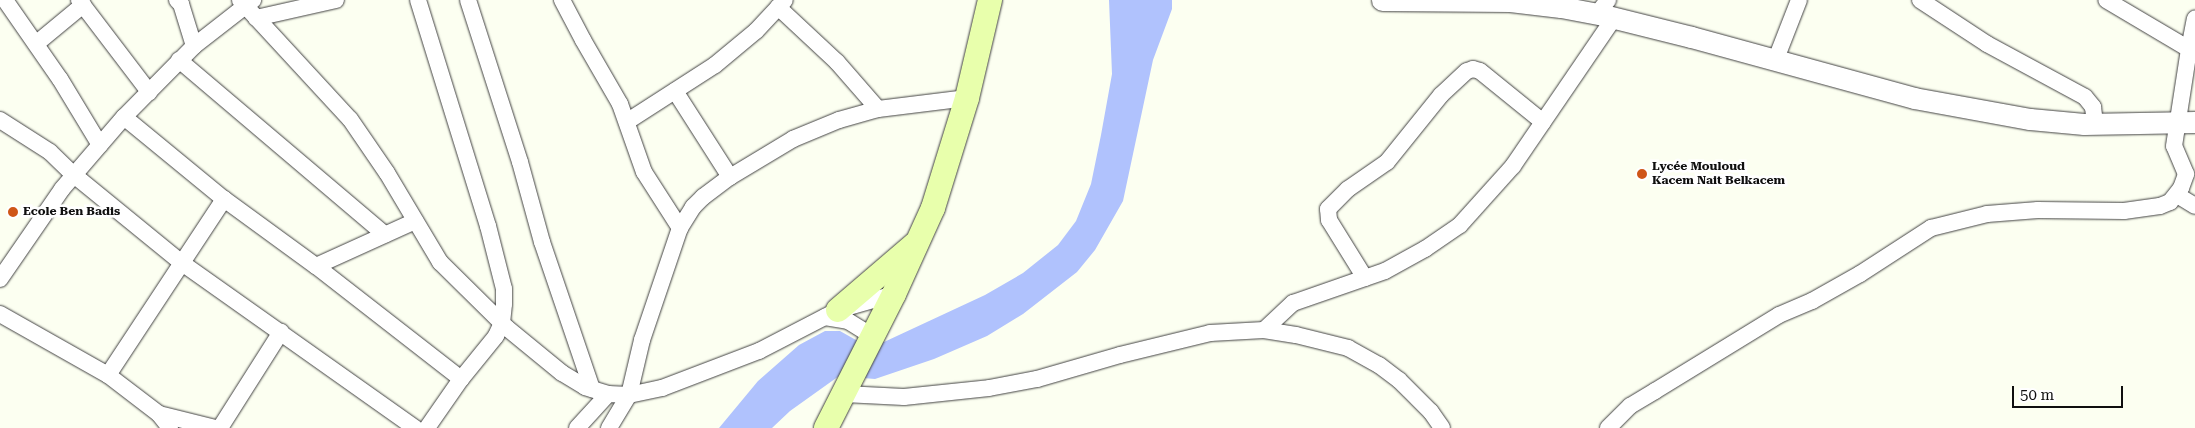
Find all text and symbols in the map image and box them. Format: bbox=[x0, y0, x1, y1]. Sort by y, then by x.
place label: Lycée Mouloud Kacem Nait Belkacem bbox=[1652, 160, 1785, 188]
marker: Lycée Mouloud Kacem Nait Belkacem bbox=[1636, 168, 1648, 180]
place label: Ecole Ben Badis bbox=[23, 205, 120, 219]
marker: Ecole Ben Badis bbox=[7, 206, 19, 218]
scale bar bbox=[2015, 376, 2126, 408]
text: 50 m bbox=[2020, 386, 2054, 404]

